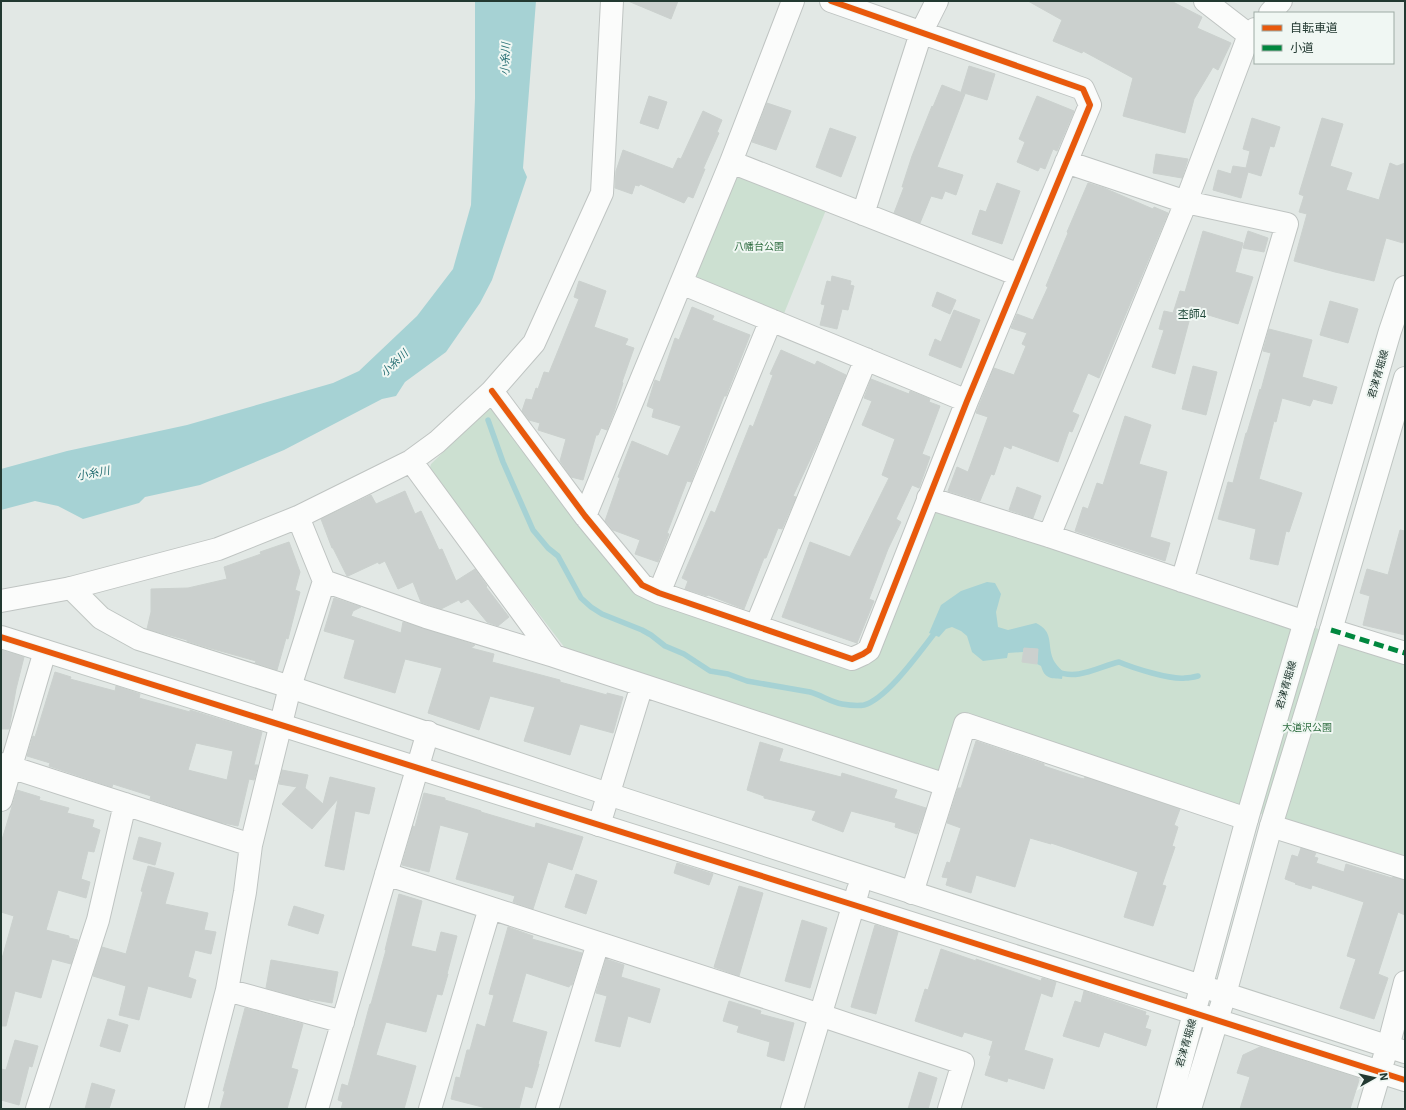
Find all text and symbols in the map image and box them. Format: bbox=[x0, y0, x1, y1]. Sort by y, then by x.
legend bbox=[1254, 12, 1394, 64]
text: 自転車道 bbox=[1290, 20, 1338, 35]
text: 小道 bbox=[1290, 40, 1314, 55]
water label: 小糸川 bbox=[497, 41, 513, 76]
park label: 八幡台公園 bbox=[734, 240, 784, 253]
district label: 杢師4 bbox=[1178, 307, 1207, 321]
water label: 小糸川 bbox=[377, 346, 411, 379]
street label: 君津青堀線 bbox=[1365, 348, 1391, 400]
water label: 小糸川 bbox=[75, 463, 112, 483]
street label: 君津青堀線 bbox=[1273, 659, 1299, 711]
park label: 大道沢公園 bbox=[1282, 721, 1332, 734]
street label: 君津青堀線 bbox=[1173, 1017, 1199, 1069]
north arrow bbox=[1354, 1058, 1394, 1098]
text: N bbox=[1376, 1072, 1391, 1082]

